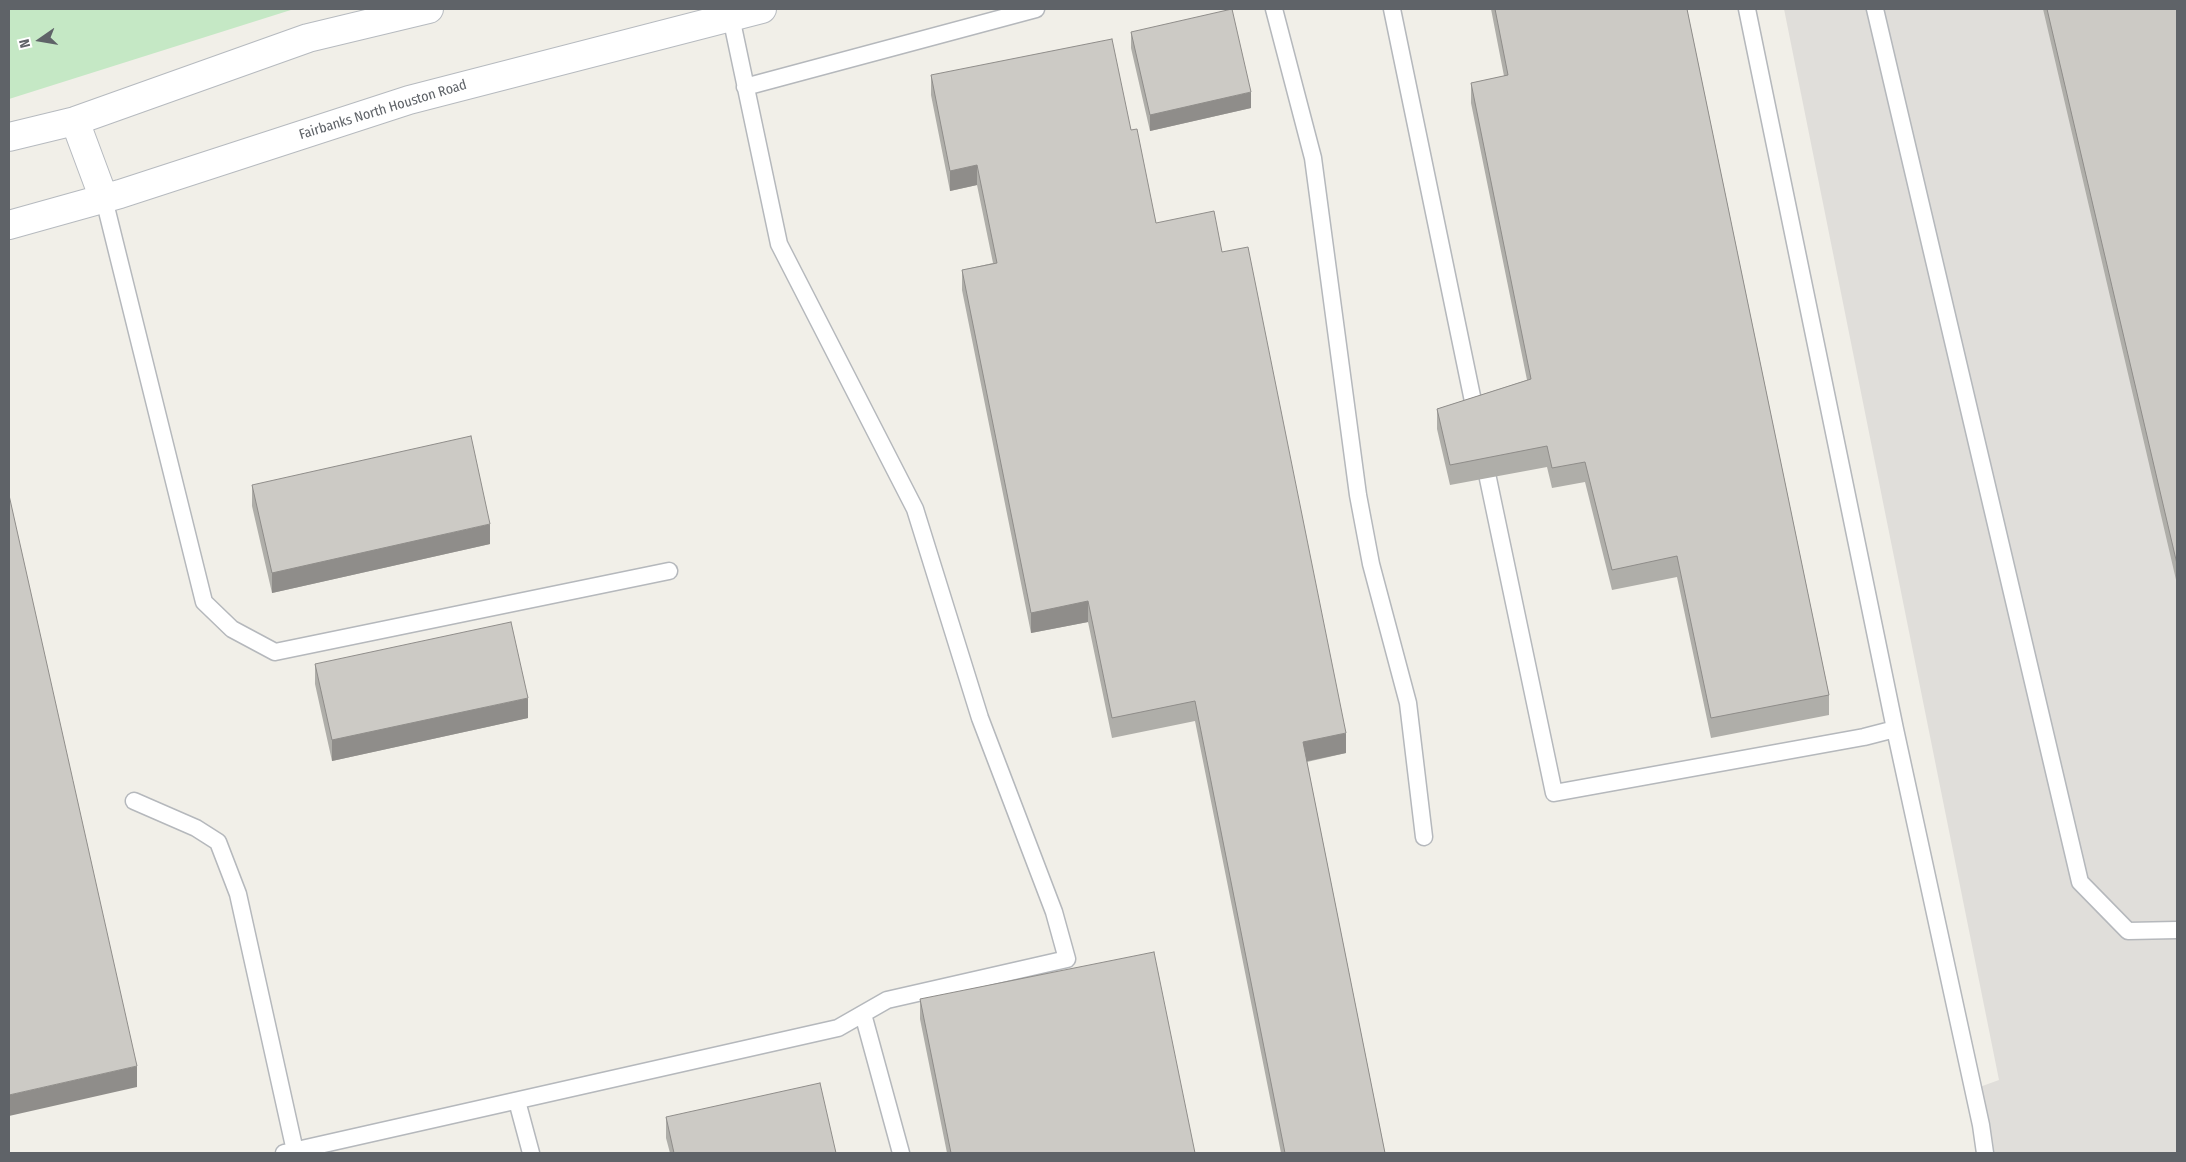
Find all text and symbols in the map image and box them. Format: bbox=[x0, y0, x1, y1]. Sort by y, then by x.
north arrow bbox=[15, 15, 65, 65]
text: N bbox=[16, 37, 34, 49]
street label: Fairbanks North Houston Road bbox=[297, 76, 469, 144]

